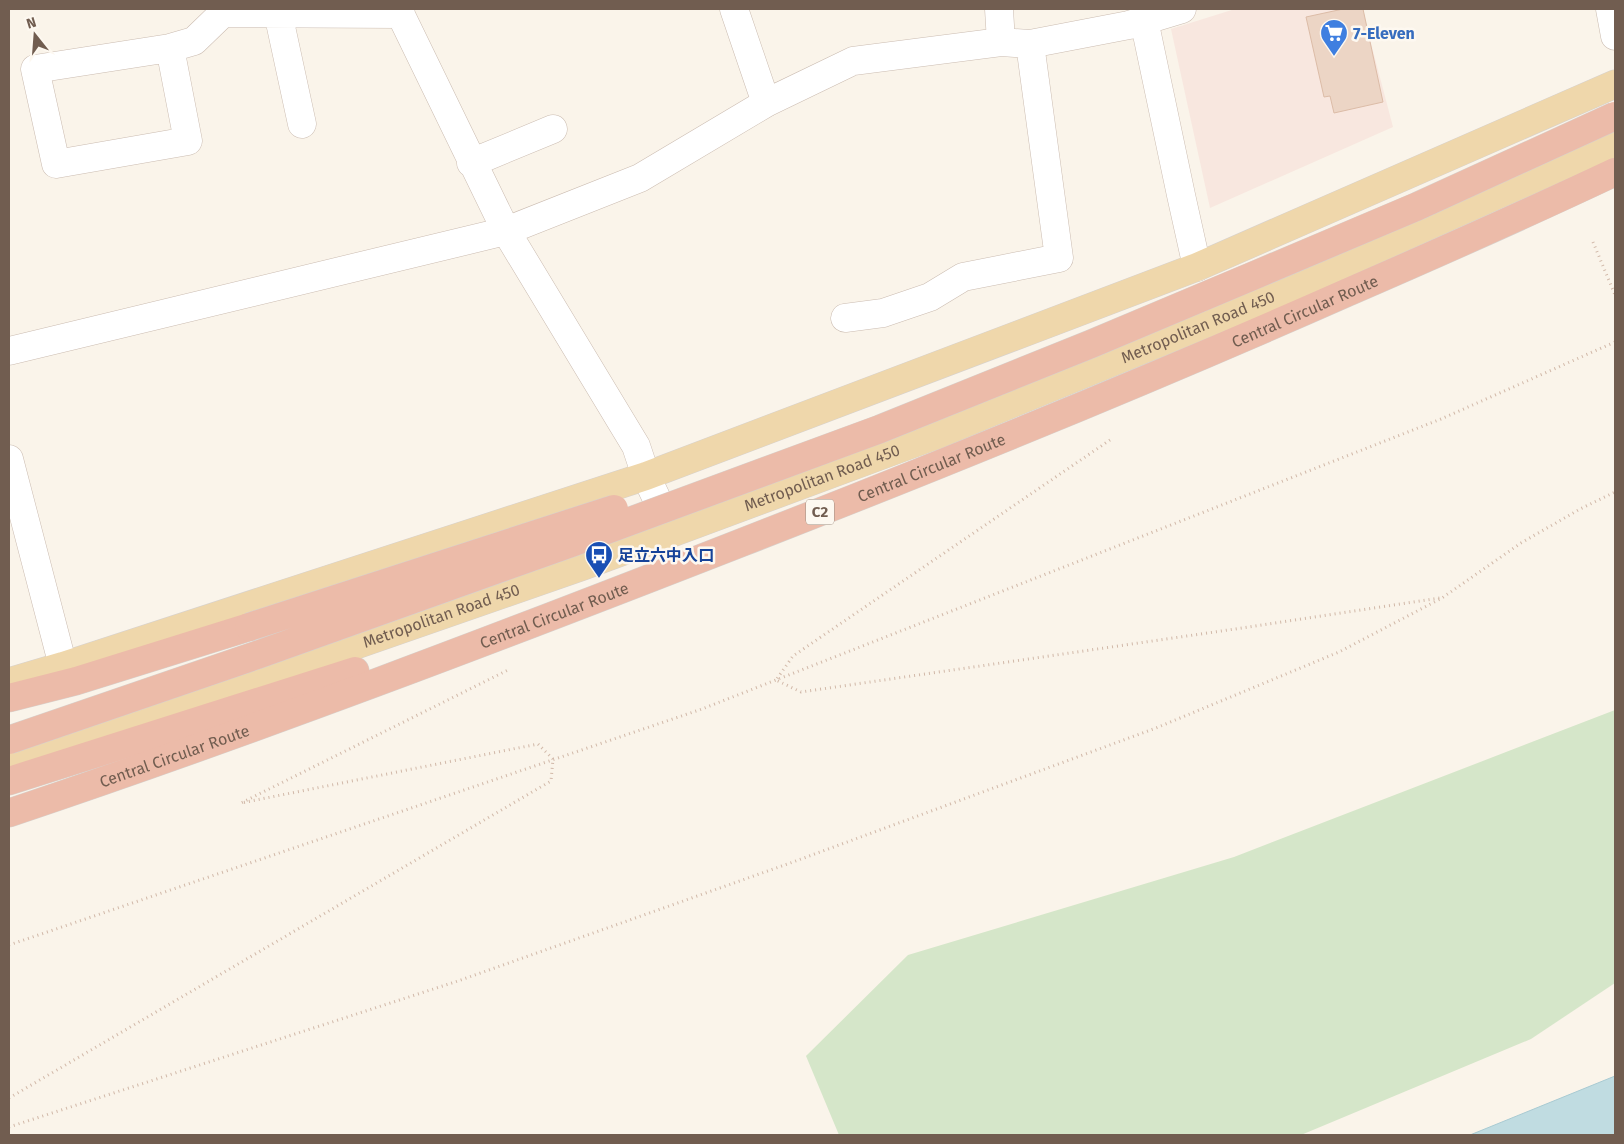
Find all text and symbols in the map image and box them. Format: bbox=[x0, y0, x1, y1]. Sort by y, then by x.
north arrow bbox=[10, 10, 60, 60]
text: N bbox=[24, 14, 38, 33]
supermarket icon: 7-Eleven bbox=[1319, 18, 1349, 57]
place label: 7-Eleven bbox=[1353, 24, 1415, 43]
street label: Central Circular Route bbox=[1229, 271, 1381, 352]
street label: Metropolitan Road 450 bbox=[1118, 287, 1278, 367]
street label: Central Circular Route bbox=[855, 430, 1008, 506]
street label: Metropolitan Road 450 bbox=[742, 440, 903, 515]
road number: C2 bbox=[806, 500, 834, 524]
bus stop icon: 足立六中入口 bbox=[584, 540, 614, 579]
place label: 足立六中入口 bbox=[618, 546, 714, 565]
street label: Central Circular Route bbox=[477, 578, 631, 653]
street label: Metropolitan Road 450 bbox=[360, 580, 522, 652]
street label: Central Circular Route bbox=[97, 721, 252, 791]

